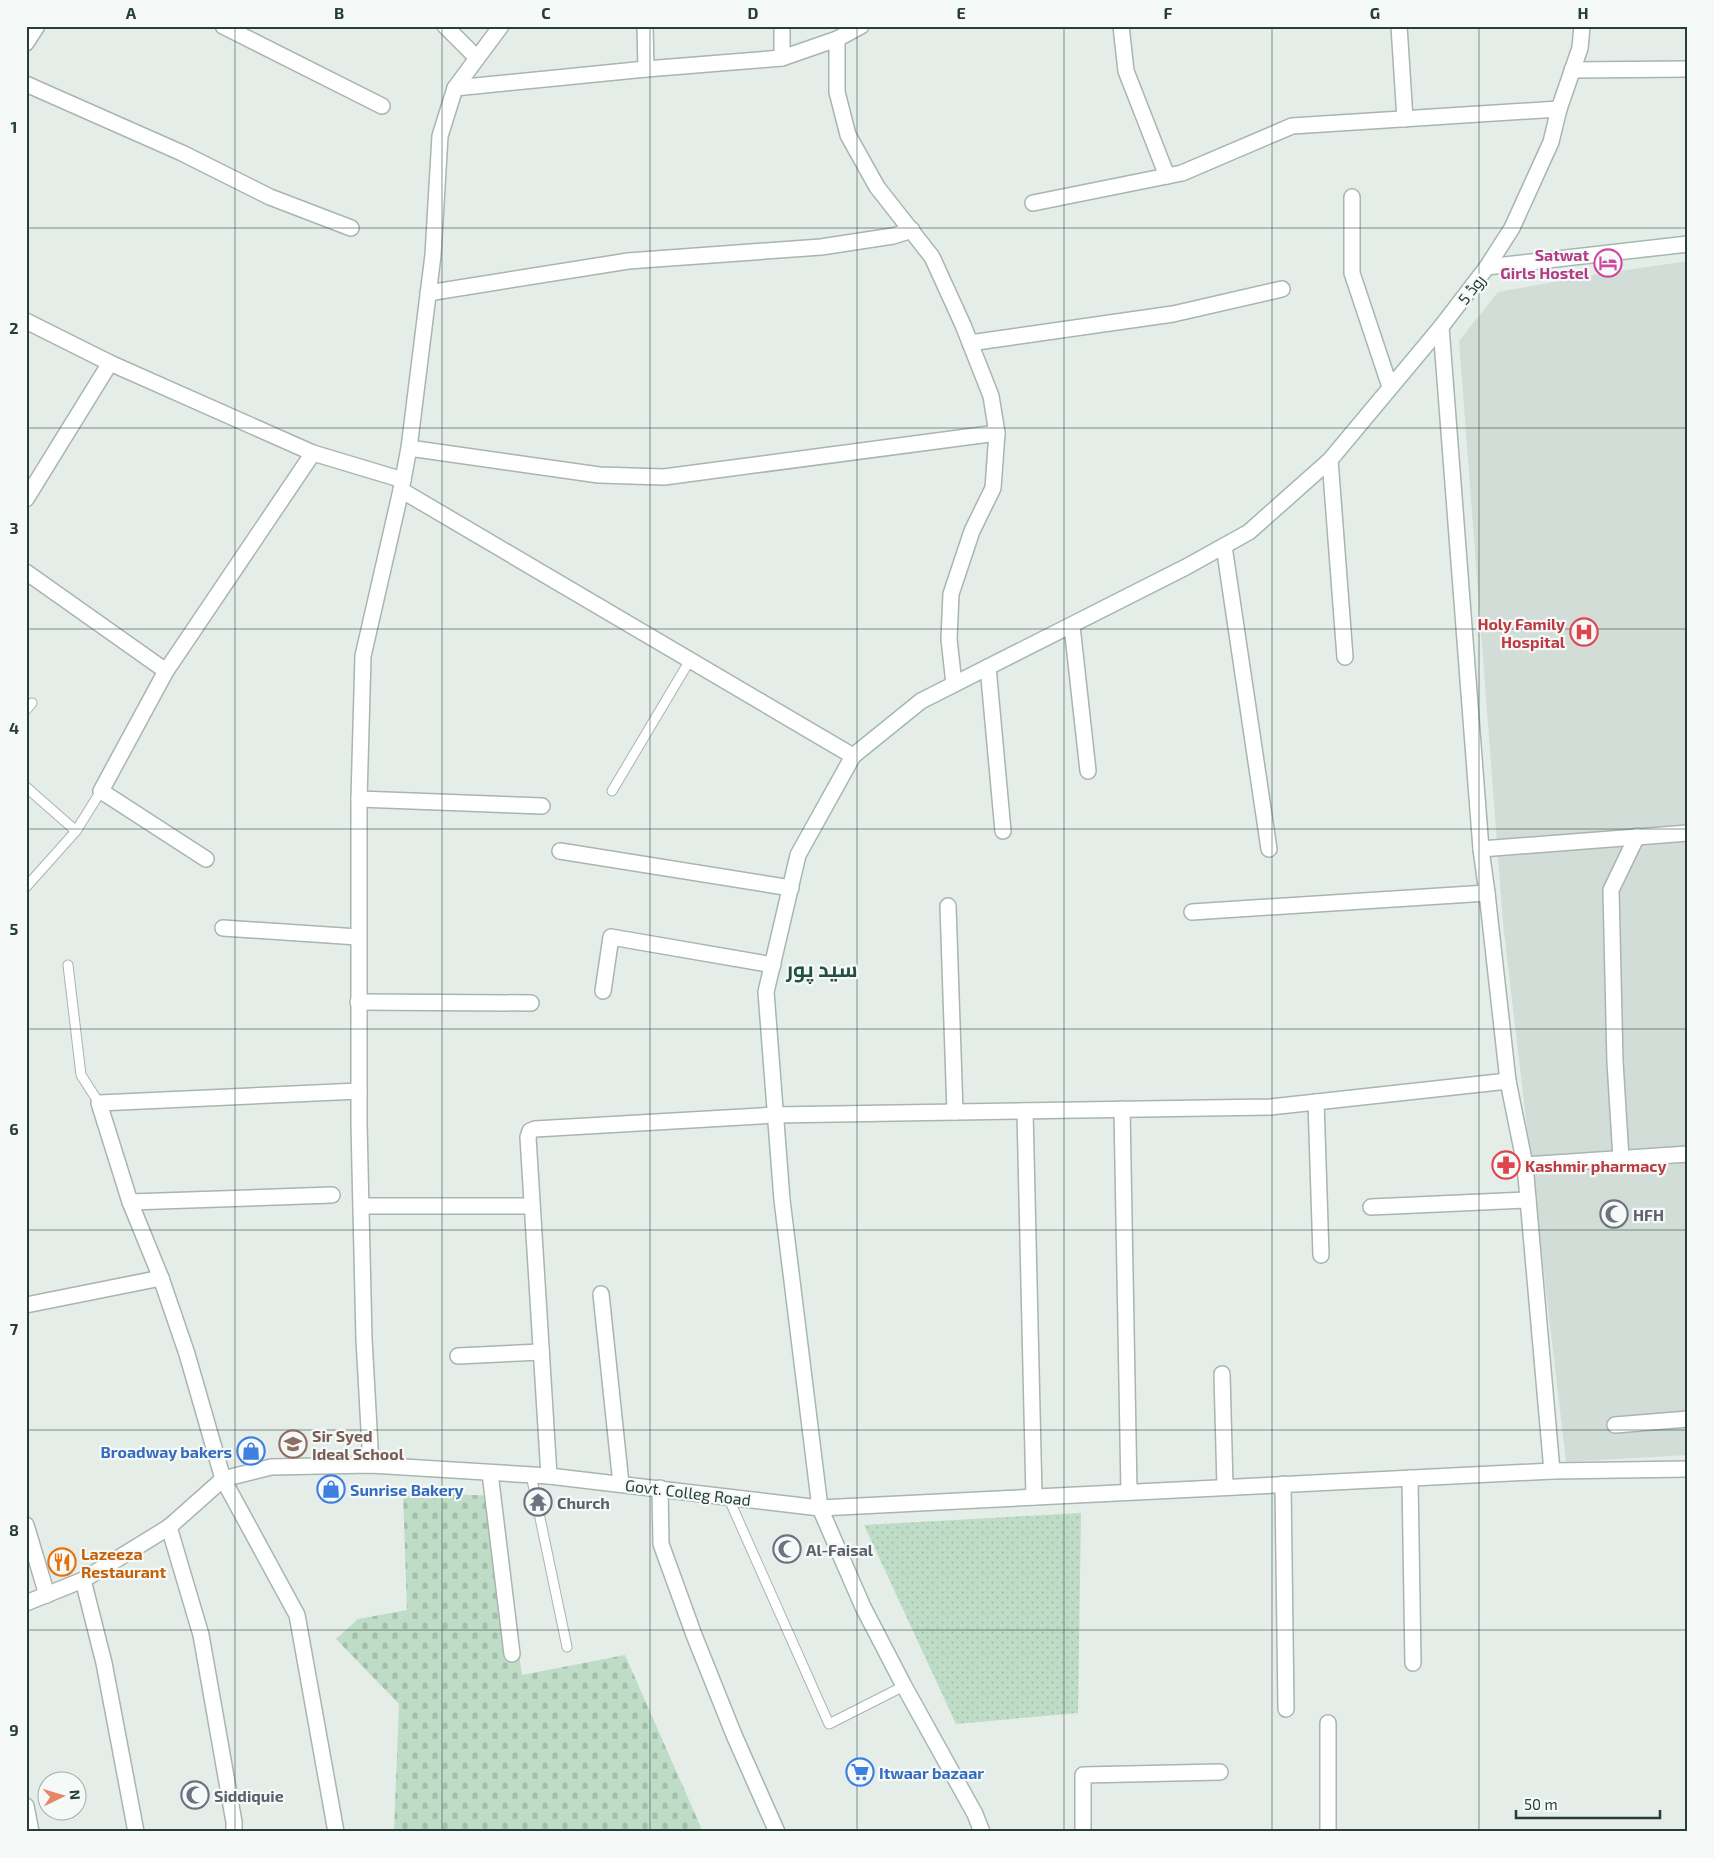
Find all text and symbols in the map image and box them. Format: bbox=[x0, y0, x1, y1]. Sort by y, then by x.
text: A bbox=[126, 3, 137, 22]
text: B bbox=[334, 3, 344, 22]
text: C bbox=[541, 3, 551, 22]
text: D bbox=[748, 3, 759, 22]
text: E bbox=[956, 3, 966, 22]
text: F bbox=[1164, 3, 1173, 22]
text: G bbox=[1370, 3, 1380, 22]
text: H bbox=[1577, 3, 1589, 22]
text: 1 bbox=[11, 117, 17, 136]
place label: Satwat Girls Hostel bbox=[1500, 245, 1590, 282]
hotel icon: Satwat Girls Hostel bbox=[1593, 248, 1623, 278]
street label: روڈ 5 bbox=[1453, 270, 1489, 308]
text: 2 bbox=[9, 318, 19, 337]
text: 3 bbox=[9, 518, 19, 537]
place label: Holy Family Hospital bbox=[1477, 614, 1566, 651]
hospital icon: Holy Family Hospital bbox=[1569, 617, 1599, 647]
text: 4 bbox=[9, 718, 19, 737]
text: 5 bbox=[10, 919, 19, 938]
district label: سید پور bbox=[785, 956, 858, 985]
text: 6 bbox=[9, 1119, 19, 1138]
pharmacy icon: Kashmir pharmacy bbox=[1491, 1150, 1521, 1180]
place label: Kashmir pharmacy bbox=[1525, 1156, 1666, 1176]
mosque icon: HFH bbox=[1599, 1199, 1629, 1229]
place label: HFH bbox=[1633, 1205, 1664, 1224]
text: 7 bbox=[10, 1319, 19, 1338]
place label: Sir Syed Ideal School bbox=[312, 1426, 405, 1463]
school or university icon: Sir Syed Ideal School bbox=[278, 1429, 308, 1459]
shop icon: Broadway bakers bbox=[236, 1436, 266, 1466]
place label: Broadway bakers bbox=[101, 1442, 232, 1462]
shop icon: Sunrise Bakery bbox=[316, 1474, 346, 1504]
street label: Govt. Colleg Road bbox=[624, 1475, 752, 1509]
place label: Sunrise Bakery bbox=[350, 1480, 464, 1500]
temple icon: Church bbox=[523, 1487, 553, 1517]
place label: Church bbox=[557, 1493, 610, 1512]
text: 8 bbox=[9, 1520, 19, 1539]
mosque icon: Al-Faisal bbox=[772, 1534, 802, 1564]
place label: Al-Faisal bbox=[806, 1540, 874, 1559]
place label: Lazeeza Restaurant bbox=[81, 1544, 166, 1581]
restaurant icon: Lazeeza Restaurant bbox=[47, 1547, 77, 1577]
text: 9 bbox=[9, 1720, 19, 1739]
supermarket icon: Itwaar bazaar bbox=[845, 1757, 875, 1787]
place label: Itwaar bazaar bbox=[879, 1763, 984, 1782]
north arrow bbox=[38, 1770, 88, 1820]
mosque icon: Siddiquie bbox=[180, 1780, 210, 1810]
place label: Siddiquie bbox=[214, 1786, 284, 1805]
scale bar bbox=[1516, 1788, 1660, 1820]
text: N bbox=[67, 1789, 84, 1801]
text: 50 m bbox=[1524, 1795, 1558, 1813]

